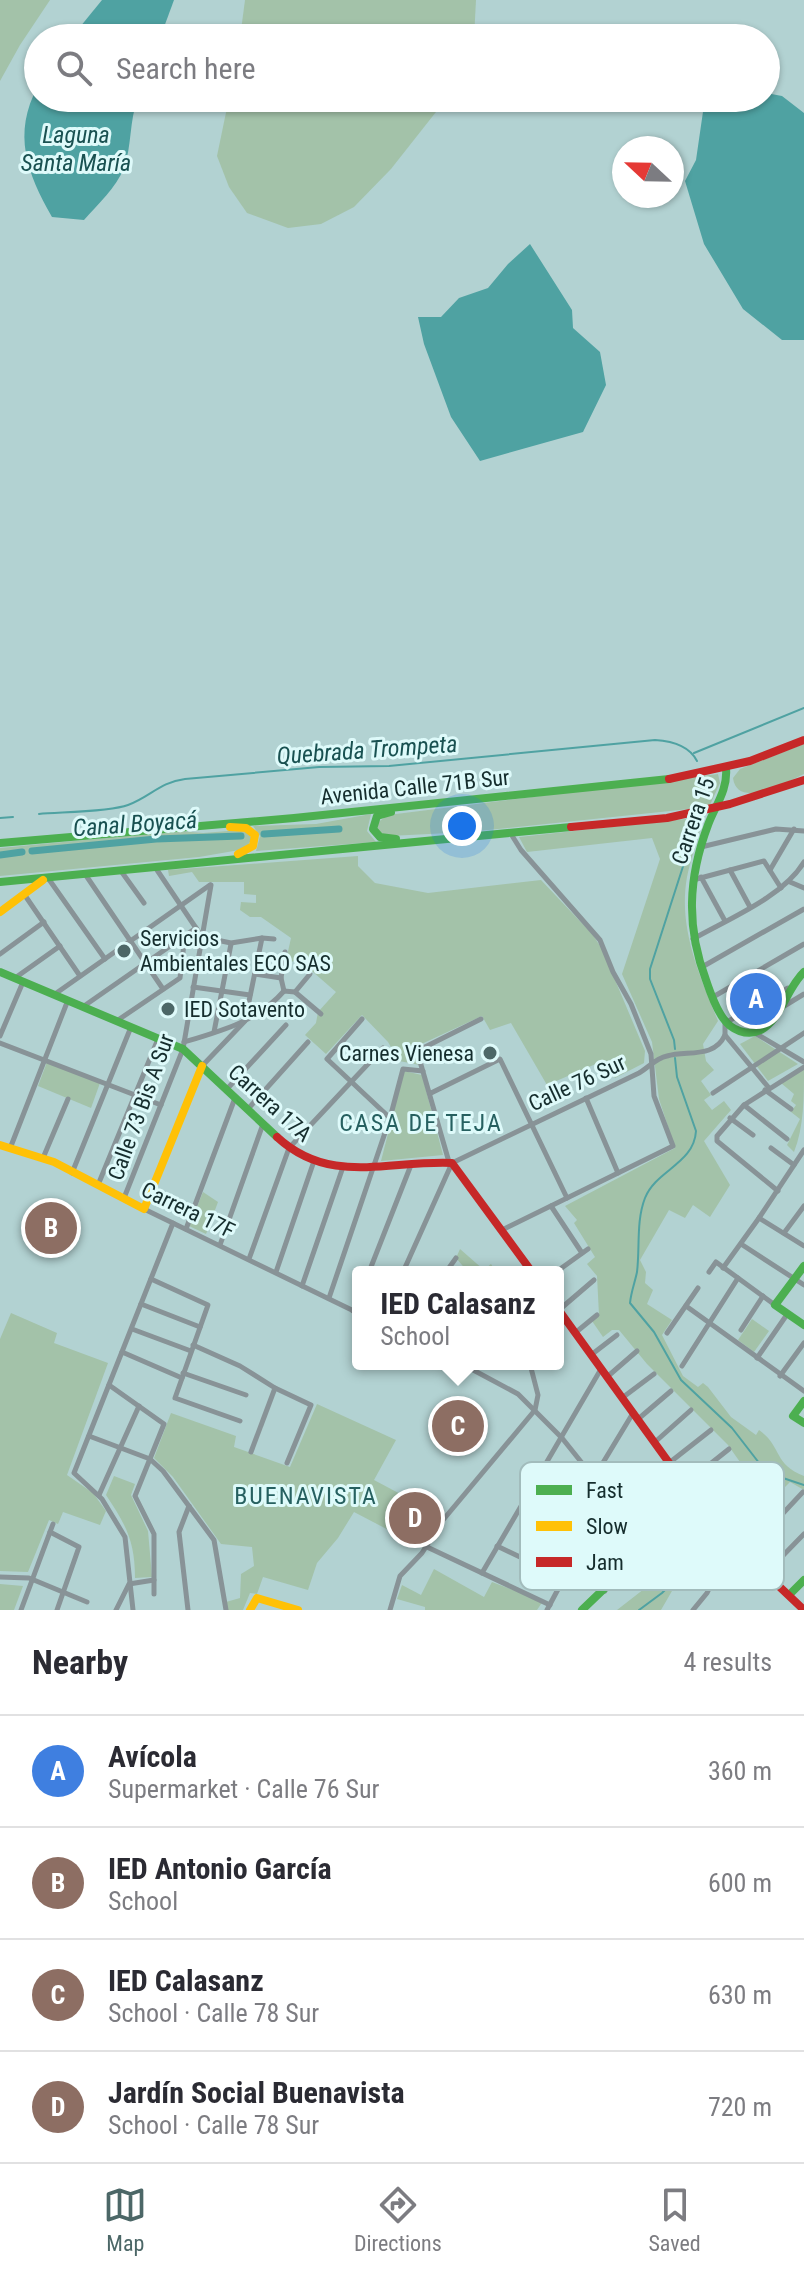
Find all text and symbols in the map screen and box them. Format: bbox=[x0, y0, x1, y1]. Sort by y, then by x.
search box bbox=[24, 24, 780, 112]
icon: search bbox=[52, 46, 96, 90]
text: Search here bbox=[116, 51, 256, 86]
water label: Laguna Santa María bbox=[21, 121, 131, 177]
north arrow bbox=[612, 136, 684, 208]
water label: Quebrada Trompeta bbox=[276, 730, 458, 770]
street label: Avenida Calle 71B Sur bbox=[319, 765, 511, 809]
street label: Carrera 15 bbox=[667, 774, 719, 868]
water label: Canal Boyacá bbox=[72, 806, 199, 842]
your location bbox=[442, 806, 482, 846]
place label: Servicios Ambientales ECO SAS bbox=[140, 926, 331, 976]
marker: Servicios Ambientales ECO SAS bbox=[115, 942, 133, 960]
pin: A bbox=[730, 969, 782, 1029]
place label: IED Sotavento bbox=[184, 997, 305, 1022]
marker: IED Sotavento bbox=[159, 1000, 177, 1018]
street label: Calle 73 Bis A Sur bbox=[103, 1030, 179, 1184]
place label: Carnes Vienesa bbox=[339, 1041, 474, 1066]
marker: Carnes Vienesa bbox=[481, 1044, 499, 1062]
street label: Calle 76 Sur bbox=[525, 1050, 630, 1116]
street label: Carrera 17A bbox=[223, 1059, 317, 1147]
district label: CASA DE TEJA bbox=[339, 1109, 503, 1137]
street label: Carrera 17F bbox=[137, 1177, 239, 1243]
pin: B bbox=[25, 1198, 77, 1258]
popup bbox=[352, 1266, 564, 1370]
text: IED Calasanz bbox=[380, 1286, 536, 1321]
text: School bbox=[380, 1321, 450, 1351]
pin: C bbox=[432, 1396, 484, 1456]
legend bbox=[520, 1462, 784, 1590]
text: Fast bbox=[586, 1478, 623, 1503]
district label: BUENAVISTA bbox=[234, 1482, 378, 1510]
pin: D bbox=[389, 1488, 441, 1548]
text: Slow bbox=[586, 1514, 628, 1539]
text: Jam bbox=[586, 1550, 624, 1575]
text: Nearby bbox=[32, 1642, 128, 1682]
text: 4 results bbox=[683, 1647, 772, 1677]
text: Avícola bbox=[108, 1739, 197, 1774]
text: A bbox=[50, 1756, 66, 1786]
text: 360 m bbox=[708, 1756, 772, 1786]
text: Supermarket · Calle 76 Sur bbox=[108, 1774, 379, 1804]
text: IED Antonio García bbox=[108, 1851, 332, 1886]
text: B bbox=[51, 1868, 65, 1898]
text: 600 m bbox=[708, 1868, 772, 1898]
text: School bbox=[108, 1886, 178, 1916]
text: IED Calasanz bbox=[108, 1963, 264, 1998]
text: C bbox=[51, 1980, 65, 2010]
text: 630 m bbox=[708, 1980, 772, 2010]
text: School · Calle 78 Sur bbox=[108, 1998, 319, 2028]
text: Jardín Social Buenavista bbox=[108, 2075, 405, 2110]
text: D bbox=[51, 2092, 65, 2122]
text: 720 m bbox=[708, 2092, 772, 2122]
text: School · Calle 78 Sur bbox=[108, 2110, 319, 2140]
tab: Map bbox=[103, 2183, 147, 2256]
tab: Directions bbox=[354, 2183, 442, 2256]
tab: Saved bbox=[648, 2183, 701, 2256]

